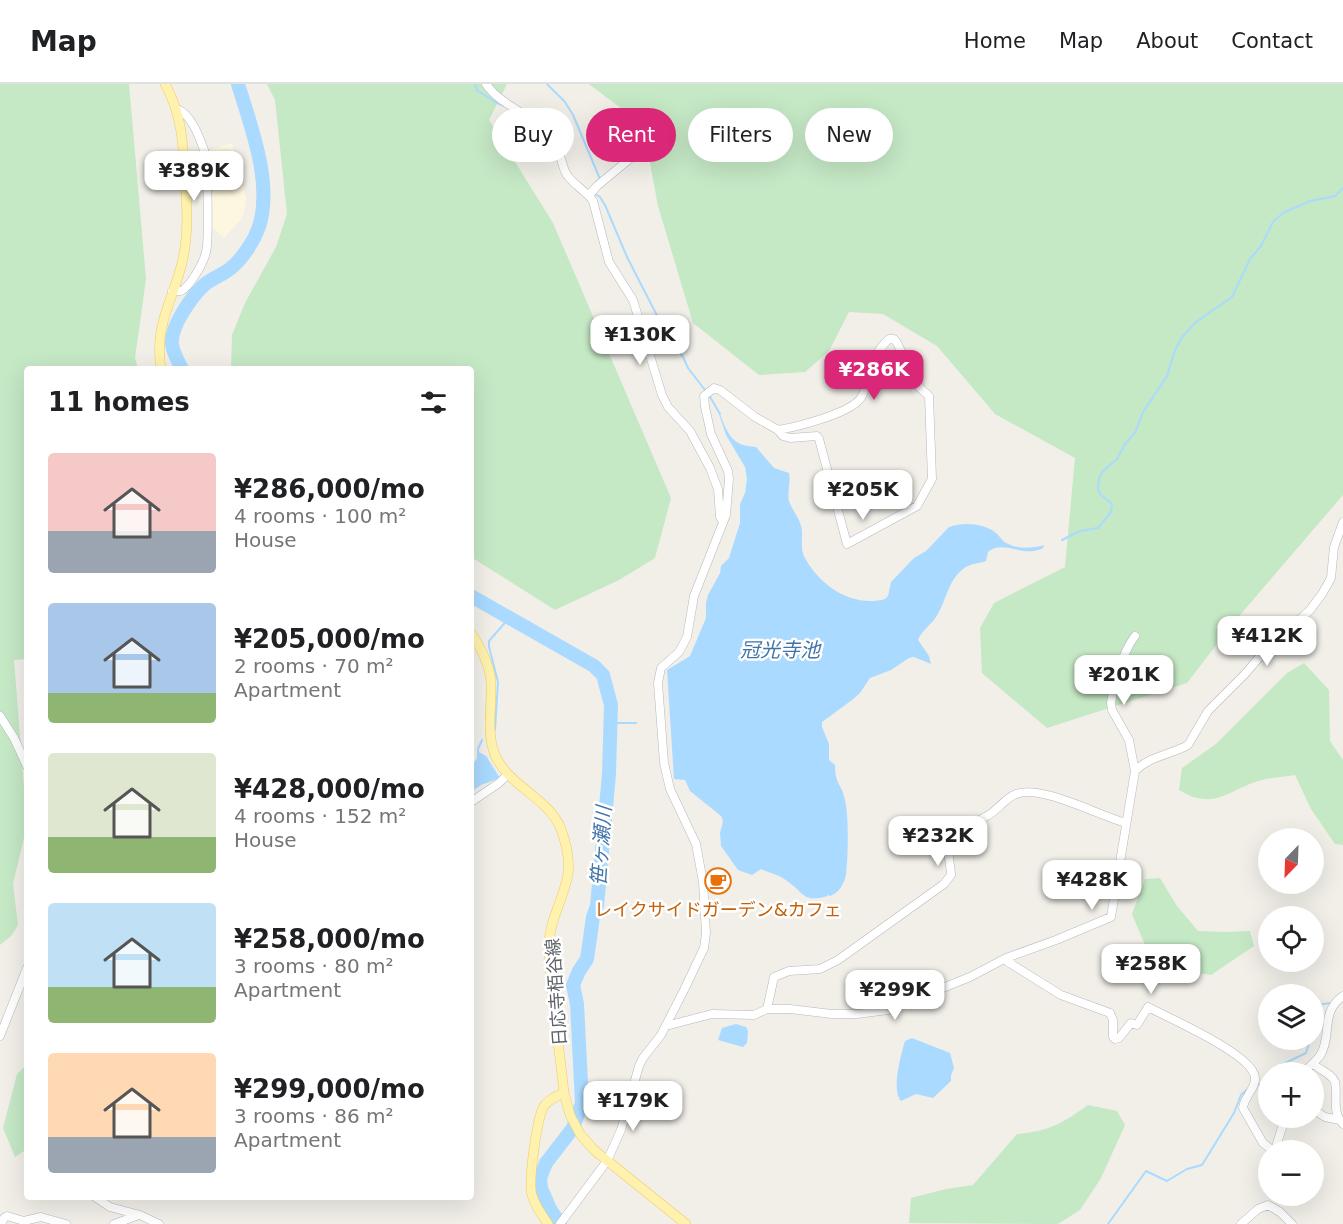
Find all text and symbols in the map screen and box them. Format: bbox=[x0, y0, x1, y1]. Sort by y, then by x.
text: Map bbox=[30, 25, 97, 58]
text: Home bbox=[964, 29, 1026, 53]
text: Map bbox=[1059, 29, 1103, 53]
text: About bbox=[1136, 29, 1198, 53]
text: Contact bbox=[1231, 29, 1313, 53]
chip: Buy bbox=[492, 108, 574, 162]
chip: Rent bbox=[586, 108, 676, 162]
chip: Filters bbox=[688, 108, 793, 162]
chip: New bbox=[805, 108, 893, 162]
pin: ¥389K bbox=[152, 151, 236, 202]
text: ¥389K bbox=[158, 158, 230, 182]
pin: ¥130K bbox=[598, 315, 682, 366]
text: ¥130K bbox=[604, 322, 676, 346]
pin: ¥286K bbox=[832, 350, 916, 401]
text: ¥286K bbox=[838, 357, 910, 381]
icon: filters bbox=[417, 386, 450, 419]
text: 11 homes bbox=[48, 387, 190, 417]
pin: ¥205K bbox=[821, 470, 905, 521]
text: ¥286,000/mo bbox=[234, 474, 425, 504]
icon: home bbox=[96, 477, 168, 549]
text: ¥205K bbox=[827, 477, 899, 501]
text: 4 rooms · 100 m² bbox=[234, 504, 406, 528]
text: House bbox=[234, 528, 297, 552]
pin: ¥412K bbox=[1225, 616, 1309, 667]
text: ¥412K bbox=[1231, 623, 1303, 647]
text: ¥205,000/mo bbox=[234, 624, 425, 654]
icon: home bbox=[96, 627, 168, 699]
water label: 冠光寺池 bbox=[740, 638, 822, 662]
text: 2 rooms · 70 m² bbox=[234, 654, 394, 678]
pin: ¥201K bbox=[1082, 655, 1166, 706]
text: ¥201K bbox=[1088, 662, 1160, 686]
text: Apartment bbox=[234, 678, 341, 702]
text: ¥428,000/mo bbox=[234, 774, 425, 804]
icon: home bbox=[96, 777, 168, 849]
water label: 笹ヶ瀬川 bbox=[586, 803, 616, 887]
text: 4 rooms · 152 m² bbox=[234, 804, 406, 828]
pin: ¥232K bbox=[896, 816, 980, 867]
text: ¥232K bbox=[902, 823, 974, 847]
text: House bbox=[234, 828, 297, 852]
north arrow bbox=[1258, 828, 1324, 894]
map controls bbox=[1258, 828, 1324, 1206]
pin: ¥428K bbox=[1050, 860, 1134, 911]
cafe icon: レイクサイドガーデン&カフェ bbox=[703, 866, 733, 896]
text: ¥428K bbox=[1056, 867, 1128, 891]
place label: レイクサイドガーデン&カフェ bbox=[594, 899, 842, 920]
button: locate bbox=[1258, 906, 1324, 972]
text: ¥258,000/mo bbox=[234, 924, 425, 954]
icon: home bbox=[96, 927, 168, 999]
street label: 日応寺栢谷線 bbox=[542, 937, 570, 1047]
pin: ¥258K bbox=[1109, 944, 1193, 995]
text: ¥258K bbox=[1115, 951, 1187, 975]
text: 3 rooms · 80 m² bbox=[234, 954, 394, 978]
pin: ¥299K bbox=[853, 970, 937, 1021]
text: ¥299K bbox=[859, 977, 931, 1001]
text: Apartment bbox=[234, 978, 341, 1002]
button: layers bbox=[1258, 984, 1324, 1050]
button: + bbox=[1258, 1062, 1324, 1128]
text: ¥299,000/mo bbox=[234, 1074, 425, 1104]
icon: home bbox=[96, 1077, 168, 1149]
pin: ¥179K bbox=[591, 1081, 675, 1132]
text: ¥179K bbox=[597, 1088, 669, 1112]
text: 3 rooms · 86 m² bbox=[234, 1104, 394, 1128]
text: Apartment bbox=[234, 1128, 341, 1152]
button: − bbox=[1258, 1140, 1324, 1206]

